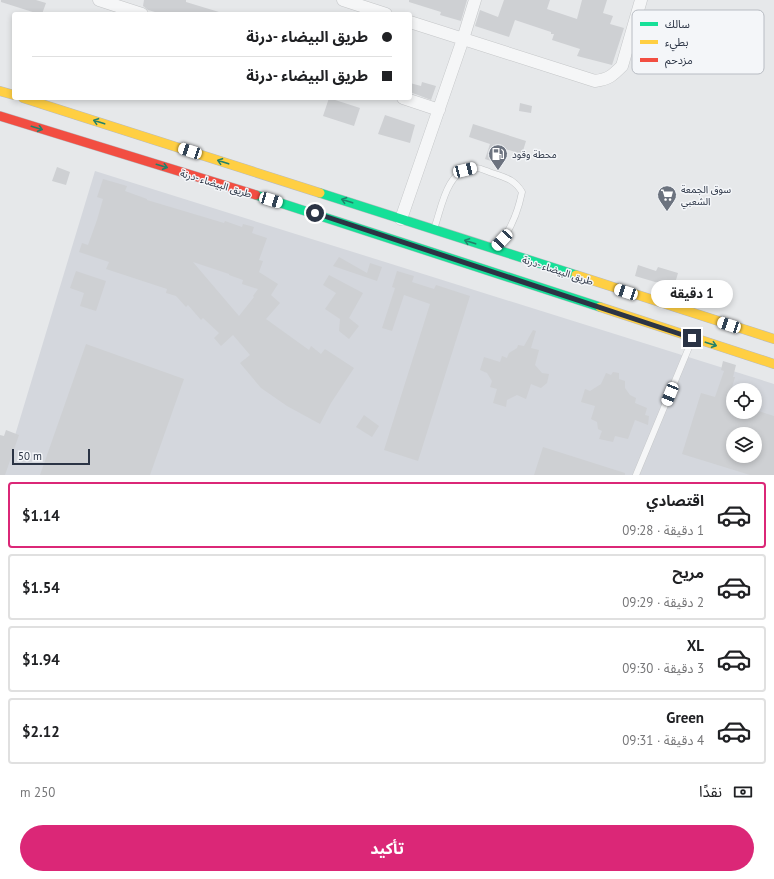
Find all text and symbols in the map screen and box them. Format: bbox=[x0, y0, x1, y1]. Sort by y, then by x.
legend bbox=[632, 10, 764, 74]
text: سالك bbox=[665, 17, 690, 31]
text: طريق البيضاء -درنة bbox=[246, 27, 368, 46]
text: بطيء bbox=[665, 35, 688, 52]
text: مزدحم bbox=[665, 53, 693, 69]
text: طريق البيضاء -درنة bbox=[246, 66, 368, 85]
one-way arrow bbox=[93, 118, 106, 125]
one-way arrow bbox=[31, 125, 44, 132]
car bbox=[177, 142, 203, 160]
fuel station icon: محطة وقود bbox=[487, 143, 509, 171]
place label: محطة وقود bbox=[512, 148, 557, 161]
one-way arrow bbox=[217, 157, 229, 165]
car bbox=[452, 161, 478, 179]
one-way arrow bbox=[155, 163, 168, 170]
street label: طريق البيضاء -درنة bbox=[179, 166, 253, 201]
place label: سوق الجمعة الشعبي bbox=[681, 183, 731, 209]
supermarket icon: سوق الجمعة الشعبي bbox=[656, 184, 678, 212]
car bbox=[258, 191, 284, 209]
one-way arrow bbox=[341, 197, 353, 205]
route start bbox=[306, 204, 324, 222]
car bbox=[489, 227, 515, 253]
one-way arrow bbox=[464, 238, 477, 245]
street label: طريق البيضاء -درنة bbox=[521, 253, 595, 288]
callout: 1 دقيقة bbox=[651, 280, 733, 308]
car bbox=[613, 283, 639, 301]
text: 1 دقيقة bbox=[670, 285, 714, 302]
car bbox=[716, 316, 742, 334]
route end bbox=[683, 329, 701, 347]
one-way arrow bbox=[705, 341, 717, 349]
car bbox=[660, 381, 680, 407]
map controls bbox=[726, 383, 762, 463]
button: locate bbox=[726, 383, 762, 419]
button: layers bbox=[726, 427, 762, 463]
scale bar bbox=[12, 447, 90, 466]
text: 50 m bbox=[18, 449, 42, 463]
text: اقتصادي bbox=[646, 491, 704, 510]
icon: car bbox=[716, 497, 752, 533]
text: $1.14 bbox=[22, 506, 60, 525]
text: 1 دقيقة · 09:28 bbox=[622, 522, 704, 539]
text: مريح bbox=[672, 563, 704, 582]
icon: car bbox=[716, 569, 752, 605]
text: $1.54 bbox=[22, 578, 60, 597]
text: 2 دقيقة · 09:29 bbox=[622, 594, 704, 611]
text: XL bbox=[687, 636, 704, 655]
icon: car bbox=[716, 641, 752, 677]
text: $1.94 bbox=[22, 650, 60, 669]
text: 3 دقيقة · 09:30 bbox=[622, 660, 704, 677]
text: Green bbox=[666, 708, 704, 727]
icon: car bbox=[716, 713, 752, 749]
text: $2.12 bbox=[22, 722, 60, 741]
text: 4 دقيقة · 09:31 bbox=[622, 732, 704, 749]
icon: cash bbox=[732, 781, 754, 803]
text: نقدًا bbox=[699, 782, 722, 801]
text: 250 m bbox=[20, 784, 55, 801]
button: تأكيد bbox=[20, 825, 754, 871]

